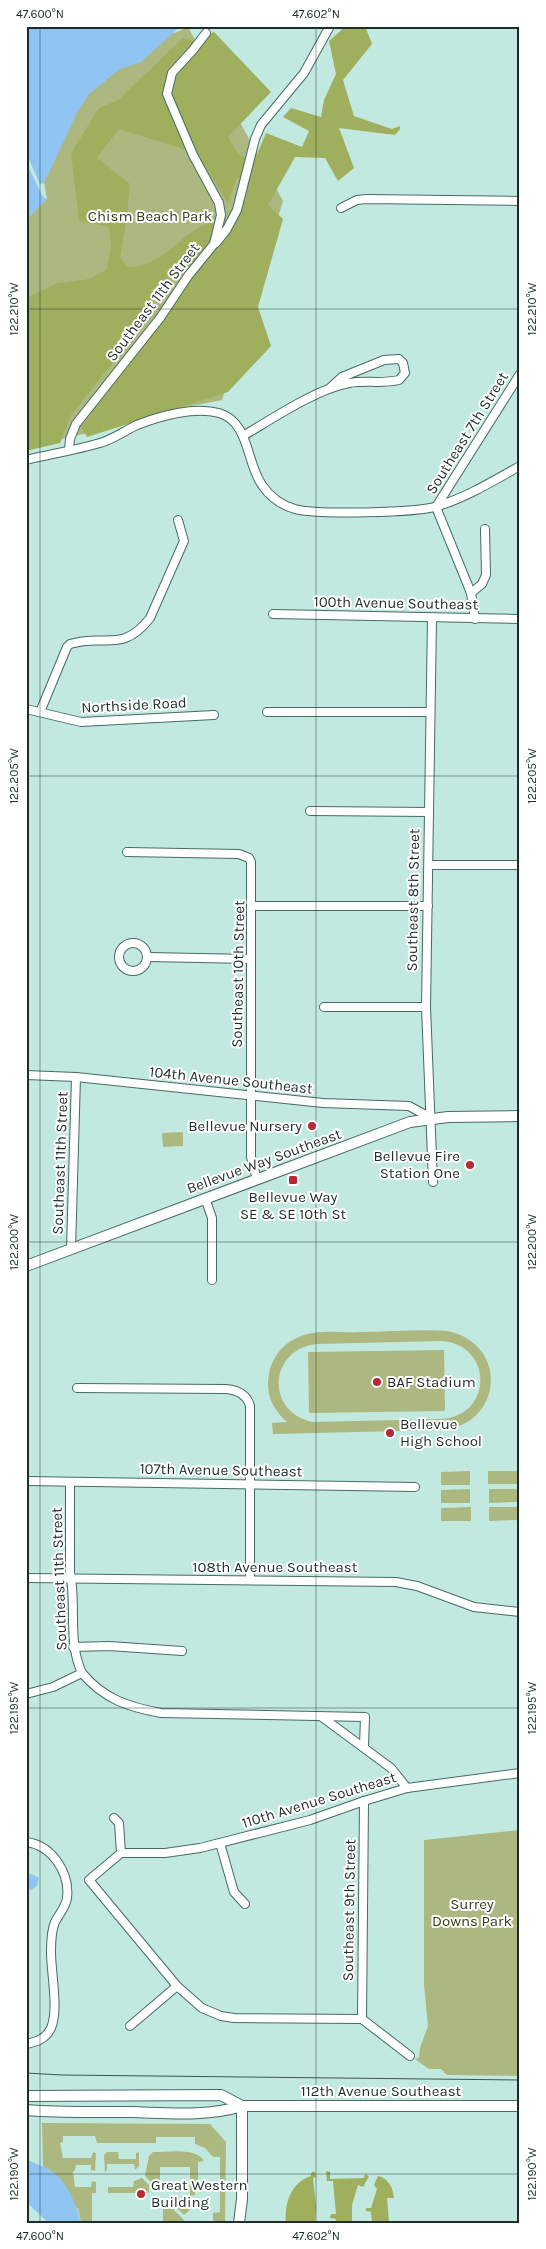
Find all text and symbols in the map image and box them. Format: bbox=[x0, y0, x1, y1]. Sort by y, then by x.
text: 47.600°N bbox=[16, 7, 64, 21]
text: 47.602°N bbox=[292, 7, 340, 21]
park label: Chism Beach Park bbox=[88, 207, 212, 225]
street label: Southeast 11th Street bbox=[103, 239, 204, 365]
text: 122.210°W bbox=[7, 282, 21, 335]
text: 122.210°W bbox=[525, 282, 539, 335]
street label: Southeast 7th Street bbox=[422, 368, 512, 497]
street label: 100th Avenue Southeast bbox=[314, 593, 479, 613]
street label: Northside Road bbox=[81, 693, 187, 717]
text: 122.205°W bbox=[7, 748, 21, 804]
text: 122.205°W bbox=[525, 748, 539, 804]
street label: Southeast 8th Street bbox=[403, 828, 423, 972]
street label: Southeast 10th Street bbox=[228, 900, 248, 1048]
street label: 104th Avenue Southeast bbox=[149, 1062, 314, 1098]
street label: Southeast 11th Street bbox=[49, 1091, 72, 1235]
place label: Bellevue Nursery bbox=[188, 1117, 302, 1135]
marker: Bellevue Nursery bbox=[306, 1120, 318, 1132]
street label: Bellevue Way Southeast bbox=[184, 1125, 344, 1197]
place label: Bellevue Fire Station One bbox=[374, 1147, 460, 1182]
marker: Bellevue Fire Station One bbox=[464, 1159, 476, 1171]
marker: Bellevue Way SE & SE 10th St bbox=[287, 1174, 299, 1186]
place label: Bellevue Way SE & SE 10th St bbox=[240, 1188, 346, 1223]
text: 122.200°W bbox=[7, 1214, 21, 1270]
text: 122.200°W bbox=[525, 1214, 539, 1270]
place label: BAF Stadium bbox=[387, 1373, 476, 1391]
marker: BAF Stadium bbox=[371, 1376, 383, 1388]
place label: Bellevue High School bbox=[400, 1415, 482, 1450]
marker: Bellevue High School bbox=[384, 1427, 396, 1439]
street label: 107th Avenue Southeast bbox=[140, 1460, 303, 1480]
street label: Southeast 11th Street bbox=[47, 1507, 70, 1651]
street label: 108th Avenue Southeast bbox=[193, 1558, 358, 1576]
text: 122.195°W bbox=[7, 1681, 21, 1734]
text: 122.195°W bbox=[525, 1681, 539, 1734]
street label: 110th Avenue Southeast bbox=[240, 1768, 399, 1832]
street label: Southeast 9th Street bbox=[339, 1838, 359, 1981]
park label: Surrey Downs Park bbox=[432, 1895, 512, 1930]
street label: 112th Avenue Southeast bbox=[301, 2082, 462, 2100]
text: 122.190°W bbox=[7, 2147, 21, 2200]
text: 122.190°W bbox=[525, 2147, 539, 2200]
place label: Great Western Building bbox=[151, 2176, 248, 2211]
marker: Great Western Building bbox=[135, 2188, 147, 2200]
text: 47.600°N bbox=[16, 2229, 64, 2243]
text: 47.602°N bbox=[292, 2229, 340, 2243]

